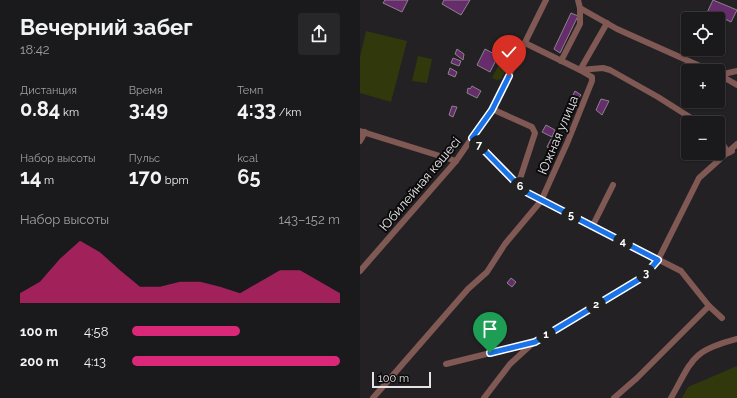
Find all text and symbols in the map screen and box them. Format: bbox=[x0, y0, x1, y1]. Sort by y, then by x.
map controls bbox=[681, 12, 725, 160]
button: locate bbox=[681, 12, 725, 56]
button: share bbox=[298, 13, 340, 55]
text: Вечерний забег bbox=[20, 14, 193, 40]
pin bbox=[492, 35, 526, 76]
icon: check bbox=[498, 41, 520, 63]
text: 18:42 bbox=[20, 42, 50, 57]
button: + bbox=[681, 64, 725, 108]
text: Дистанция bbox=[20, 84, 77, 97]
text: Время bbox=[129, 84, 163, 97]
text: Темп bbox=[237, 84, 263, 97]
street label: Южная улица bbox=[535, 93, 581, 177]
text: 0.84 bbox=[20, 97, 60, 121]
text: 3:49 bbox=[129, 97, 168, 121]
text: 4:33 bbox=[237, 97, 276, 121]
text: km bbox=[60, 106, 79, 119]
text: /km bbox=[276, 106, 301, 119]
button: − bbox=[681, 116, 725, 160]
street label: Юбилейная көшесі bbox=[376, 134, 464, 234]
pin: 7 bbox=[469, 135, 489, 155]
text: 7 bbox=[476, 138, 482, 151]
text: Набор высоты bbox=[20, 152, 95, 165]
text: Пульс bbox=[129, 152, 160, 165]
text: kcal bbox=[237, 152, 258, 165]
text: 14 bbox=[20, 165, 41, 189]
text: 170 bbox=[129, 165, 162, 189]
text: 65 bbox=[237, 165, 261, 189]
text: m bbox=[41, 174, 54, 187]
text: bpm bbox=[162, 174, 189, 187]
pin: 6 bbox=[510, 177, 530, 197]
text: 6 bbox=[517, 180, 523, 193]
pin: 5 bbox=[561, 206, 581, 226]
text: 5 bbox=[568, 209, 574, 222]
text: Набор высоты bbox=[20, 212, 109, 227]
text: 143–152 m bbox=[278, 212, 340, 227]
pin: 4 bbox=[613, 232, 633, 252]
text: 4 bbox=[620, 235, 626, 248]
pin: 3 bbox=[636, 264, 656, 284]
text: 3 bbox=[643, 267, 649, 280]
pin: 2 bbox=[586, 295, 606, 315]
text: 2 bbox=[593, 298, 599, 311]
pin bbox=[473, 312, 507, 353]
icon: arrive bbox=[479, 318, 501, 340]
text: 100 m bbox=[20, 324, 58, 339]
text: 4:58 bbox=[84, 324, 108, 339]
pin: 1 bbox=[536, 325, 556, 345]
text: 1 bbox=[543, 328, 549, 341]
text: 200 m bbox=[20, 354, 59, 369]
text: 4:13 bbox=[84, 354, 106, 369]
scale bar bbox=[372, 370, 431, 389]
text: 100 m bbox=[378, 372, 409, 385]

